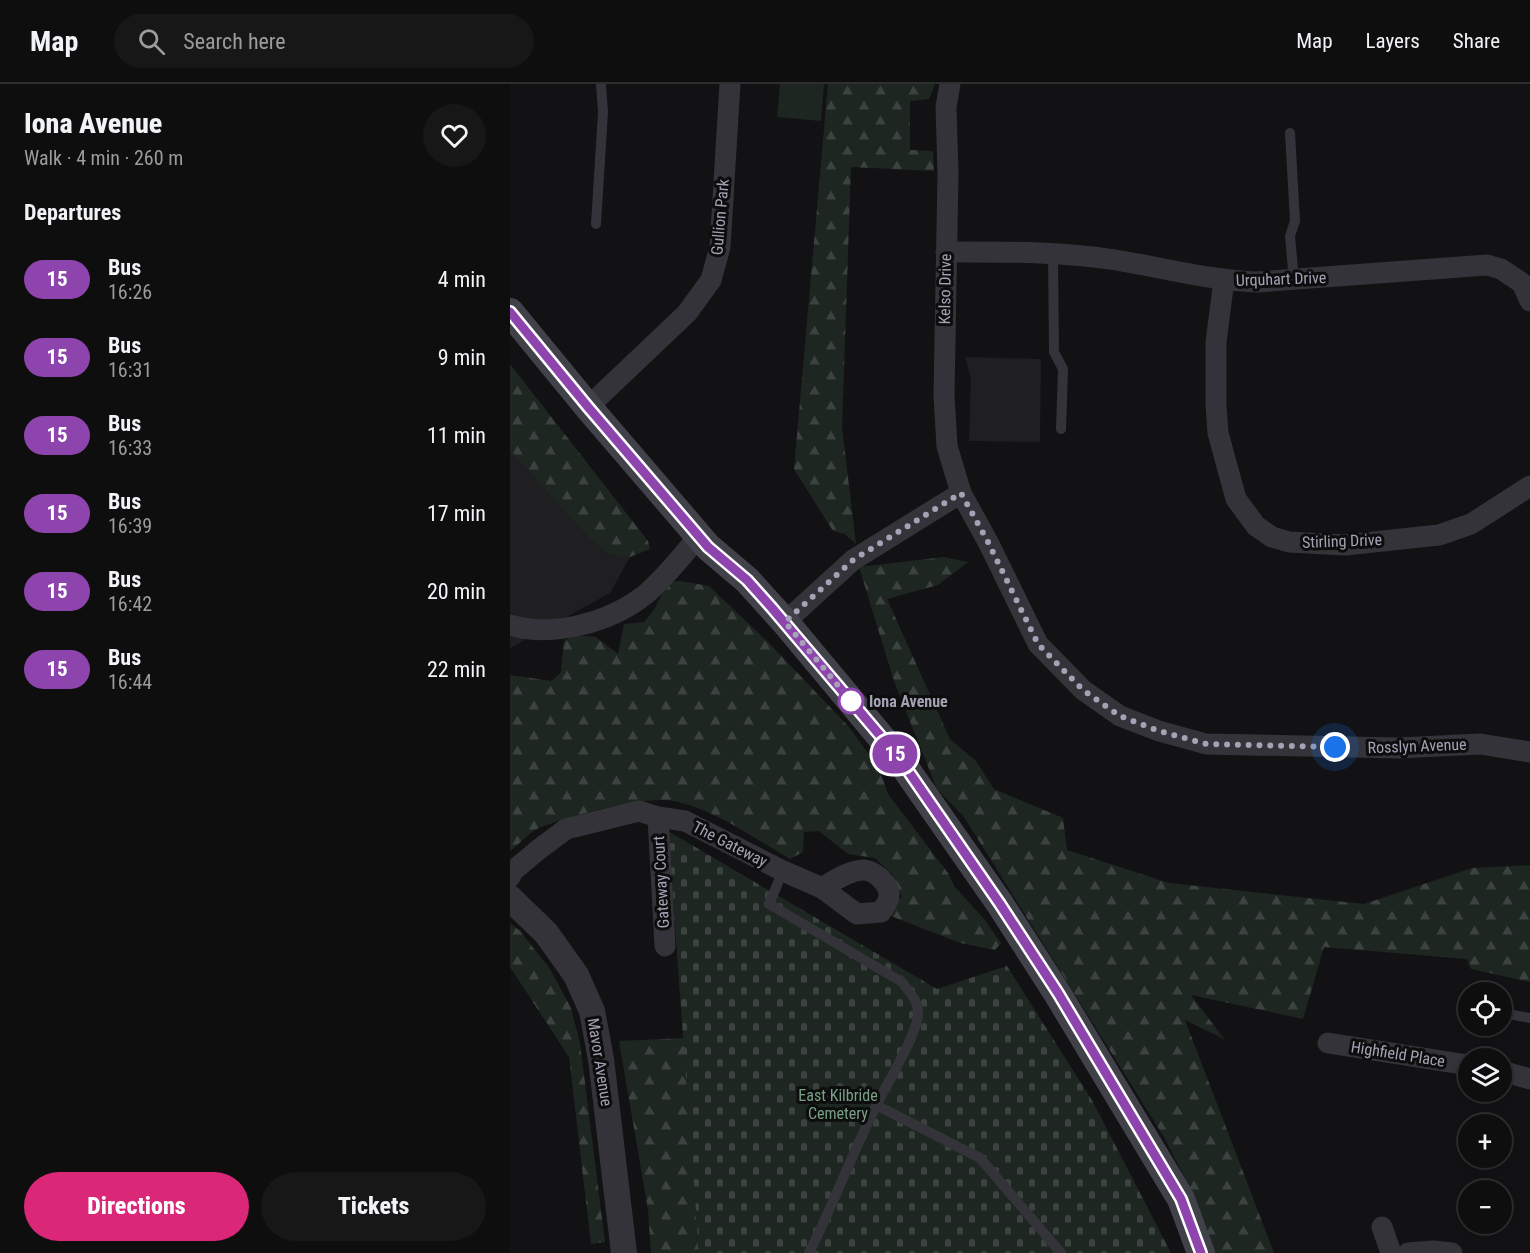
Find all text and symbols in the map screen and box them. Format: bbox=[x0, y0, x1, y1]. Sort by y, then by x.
search box bbox=[114, 14, 534, 68]
text: Map bbox=[30, 25, 78, 58]
icon: search bbox=[135, 25, 168, 58]
text: Search here bbox=[183, 29, 286, 54]
text: Map bbox=[1296, 29, 1333, 53]
text: Layers bbox=[1366, 29, 1420, 53]
text: Share bbox=[1453, 29, 1500, 53]
button: heart bbox=[423, 104, 486, 167]
text: Iona Avenue bbox=[24, 107, 162, 140]
text: Walk · 4 min · 260 m bbox=[24, 146, 183, 170]
street label: Gullion Park bbox=[707, 177, 733, 256]
text: Departures bbox=[24, 200, 121, 225]
street label: Kelso Drive bbox=[935, 254, 955, 324]
text: Bus bbox=[108, 255, 141, 280]
text: 15 bbox=[46, 267, 68, 291]
text: 4 min bbox=[438, 267, 486, 292]
street label: Urquhart Drive bbox=[1235, 268, 1327, 290]
text: 16:26 bbox=[108, 280, 152, 304]
text: Bus bbox=[108, 333, 141, 358]
text: 15 bbox=[46, 345, 68, 369]
text: 9 min bbox=[438, 345, 486, 370]
text: 16:31 bbox=[108, 358, 152, 382]
text: Bus bbox=[108, 411, 141, 436]
text: 15 bbox=[46, 423, 68, 447]
text: 11 min bbox=[427, 423, 486, 448]
text: 16:33 bbox=[108, 436, 152, 460]
text: Bus bbox=[108, 489, 141, 514]
text: 15 bbox=[46, 501, 68, 525]
text: 17 min bbox=[427, 501, 486, 526]
text: 16:39 bbox=[108, 514, 152, 538]
street label: Stirling Drive bbox=[1302, 530, 1382, 552]
text: Bus bbox=[108, 567, 141, 592]
text: 15 bbox=[46, 579, 68, 603]
text: 20 min bbox=[427, 579, 486, 604]
text: 16:42 bbox=[108, 592, 152, 616]
text: Bus bbox=[108, 645, 141, 670]
text: 15 bbox=[46, 657, 68, 681]
text: 22 min bbox=[427, 657, 486, 682]
text: 16:44 bbox=[108, 670, 152, 694]
marker: Iona Avenue bbox=[838, 688, 864, 714]
place label: Iona Avenue bbox=[869, 692, 948, 711]
your location bbox=[1320, 732, 1350, 762]
line badge: 15 bbox=[868, 734, 922, 774]
street label: Rosslyn Avenue bbox=[1367, 735, 1467, 757]
text: 15 bbox=[884, 742, 906, 766]
street label: The Gateway bbox=[690, 817, 771, 871]
street label: Gateway Court bbox=[649, 835, 673, 929]
map controls bbox=[1458, 982, 1512, 1234]
button: locate bbox=[1458, 982, 1512, 1036]
street label: Mavor Avenue bbox=[584, 1017, 616, 1107]
street label: Highfield Place bbox=[1350, 1037, 1446, 1071]
button: layers bbox=[1458, 1048, 1512, 1102]
park label: East Kilbride Cemetery bbox=[798, 1086, 878, 1123]
button: + bbox=[1458, 1114, 1512, 1168]
button: Directions bbox=[24, 1172, 249, 1241]
button: Tickets bbox=[261, 1172, 486, 1241]
button: − bbox=[1458, 1180, 1512, 1234]

